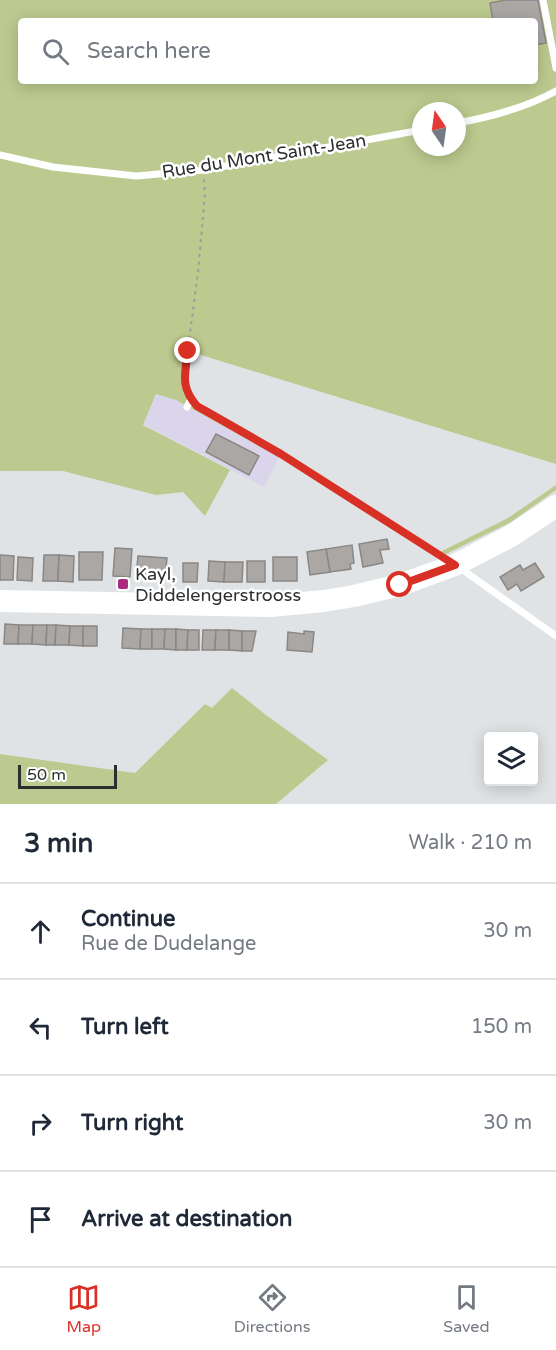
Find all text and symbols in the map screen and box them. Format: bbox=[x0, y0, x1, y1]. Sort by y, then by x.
search box bbox=[18, 18, 538, 84]
icon: search bbox=[39, 35, 72, 68]
text: Search here bbox=[87, 38, 211, 64]
north arrow bbox=[412, 102, 466, 156]
street label: Rue du Mont Saint-Jean bbox=[160, 129, 368, 183]
route end bbox=[174, 337, 200, 363]
place label: Kayl, Diddelengerstrooss bbox=[135, 563, 301, 606]
route start bbox=[386, 571, 412, 597]
marker: Kayl, Diddelengerstrooss bbox=[116, 577, 130, 591]
map controls bbox=[484, 732, 538, 786]
button: layers bbox=[484, 732, 538, 786]
scale bar bbox=[18, 762, 117, 790]
text: 50 m bbox=[27, 765, 66, 785]
text: 3 min bbox=[24, 828, 93, 859]
text: Walk · 210 m bbox=[409, 831, 532, 855]
text: Continue bbox=[81, 906, 176, 932]
icon: ahead bbox=[24, 915, 57, 948]
text: 30 m bbox=[483, 919, 532, 943]
text: Rue de Dudelange bbox=[81, 932, 256, 956]
icon: left bbox=[24, 1011, 57, 1044]
text: Turn left bbox=[81, 1014, 169, 1040]
text: 150 m bbox=[471, 1015, 532, 1039]
icon: right bbox=[24, 1107, 57, 1140]
text: Turn right bbox=[81, 1110, 183, 1136]
text: 30 m bbox=[483, 1111, 532, 1135]
icon: arrive bbox=[24, 1203, 57, 1236]
text: Arrive at destination bbox=[81, 1206, 292, 1232]
tab: Map bbox=[66, 1281, 101, 1337]
tab: Directions bbox=[234, 1281, 310, 1337]
tab: Saved bbox=[443, 1281, 490, 1337]

